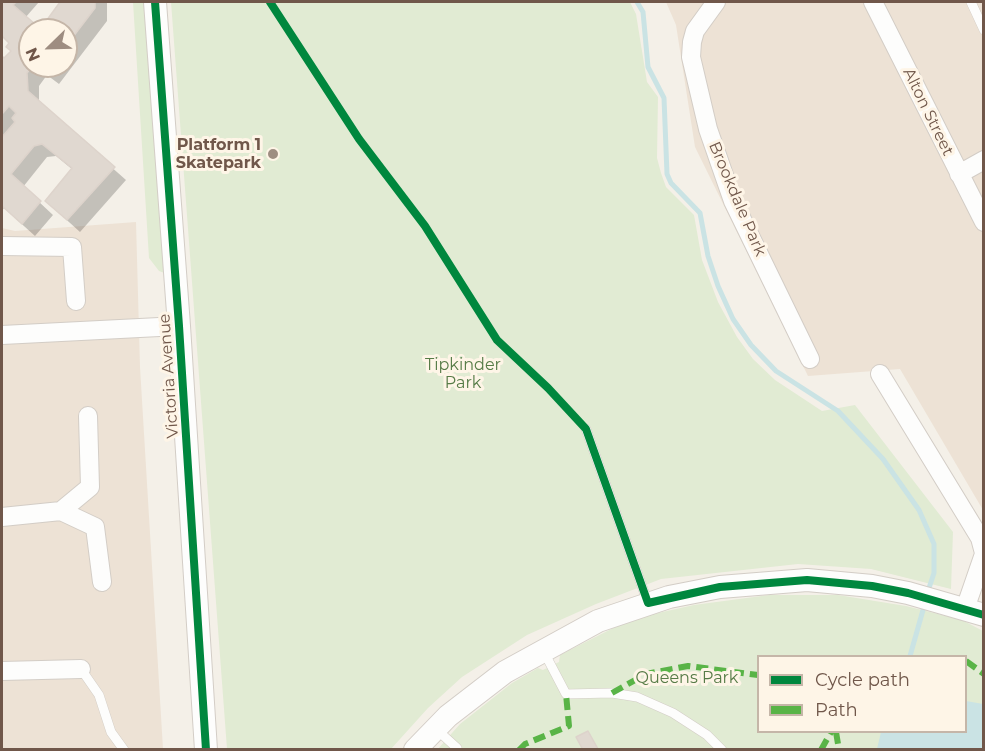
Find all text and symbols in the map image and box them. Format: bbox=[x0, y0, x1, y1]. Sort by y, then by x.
north arrow bbox=[18, 18, 78, 78]
text: N bbox=[22, 45, 44, 64]
street label: Alton Street bbox=[898, 65, 958, 159]
place label: Platform 1 Skatepark bbox=[176, 135, 261, 173]
street label: Brookdale Park bbox=[704, 139, 770, 259]
marker: Platform 1 Skatepark bbox=[266, 147, 280, 161]
street label: Victoria Avenue bbox=[155, 313, 183, 439]
park label: Tipkinder Park bbox=[425, 355, 501, 393]
legend bbox=[757, 655, 967, 733]
park label: Queens Park bbox=[636, 668, 738, 688]
text: Cycle path bbox=[815, 669, 910, 691]
text: Path bbox=[815, 699, 858, 721]

